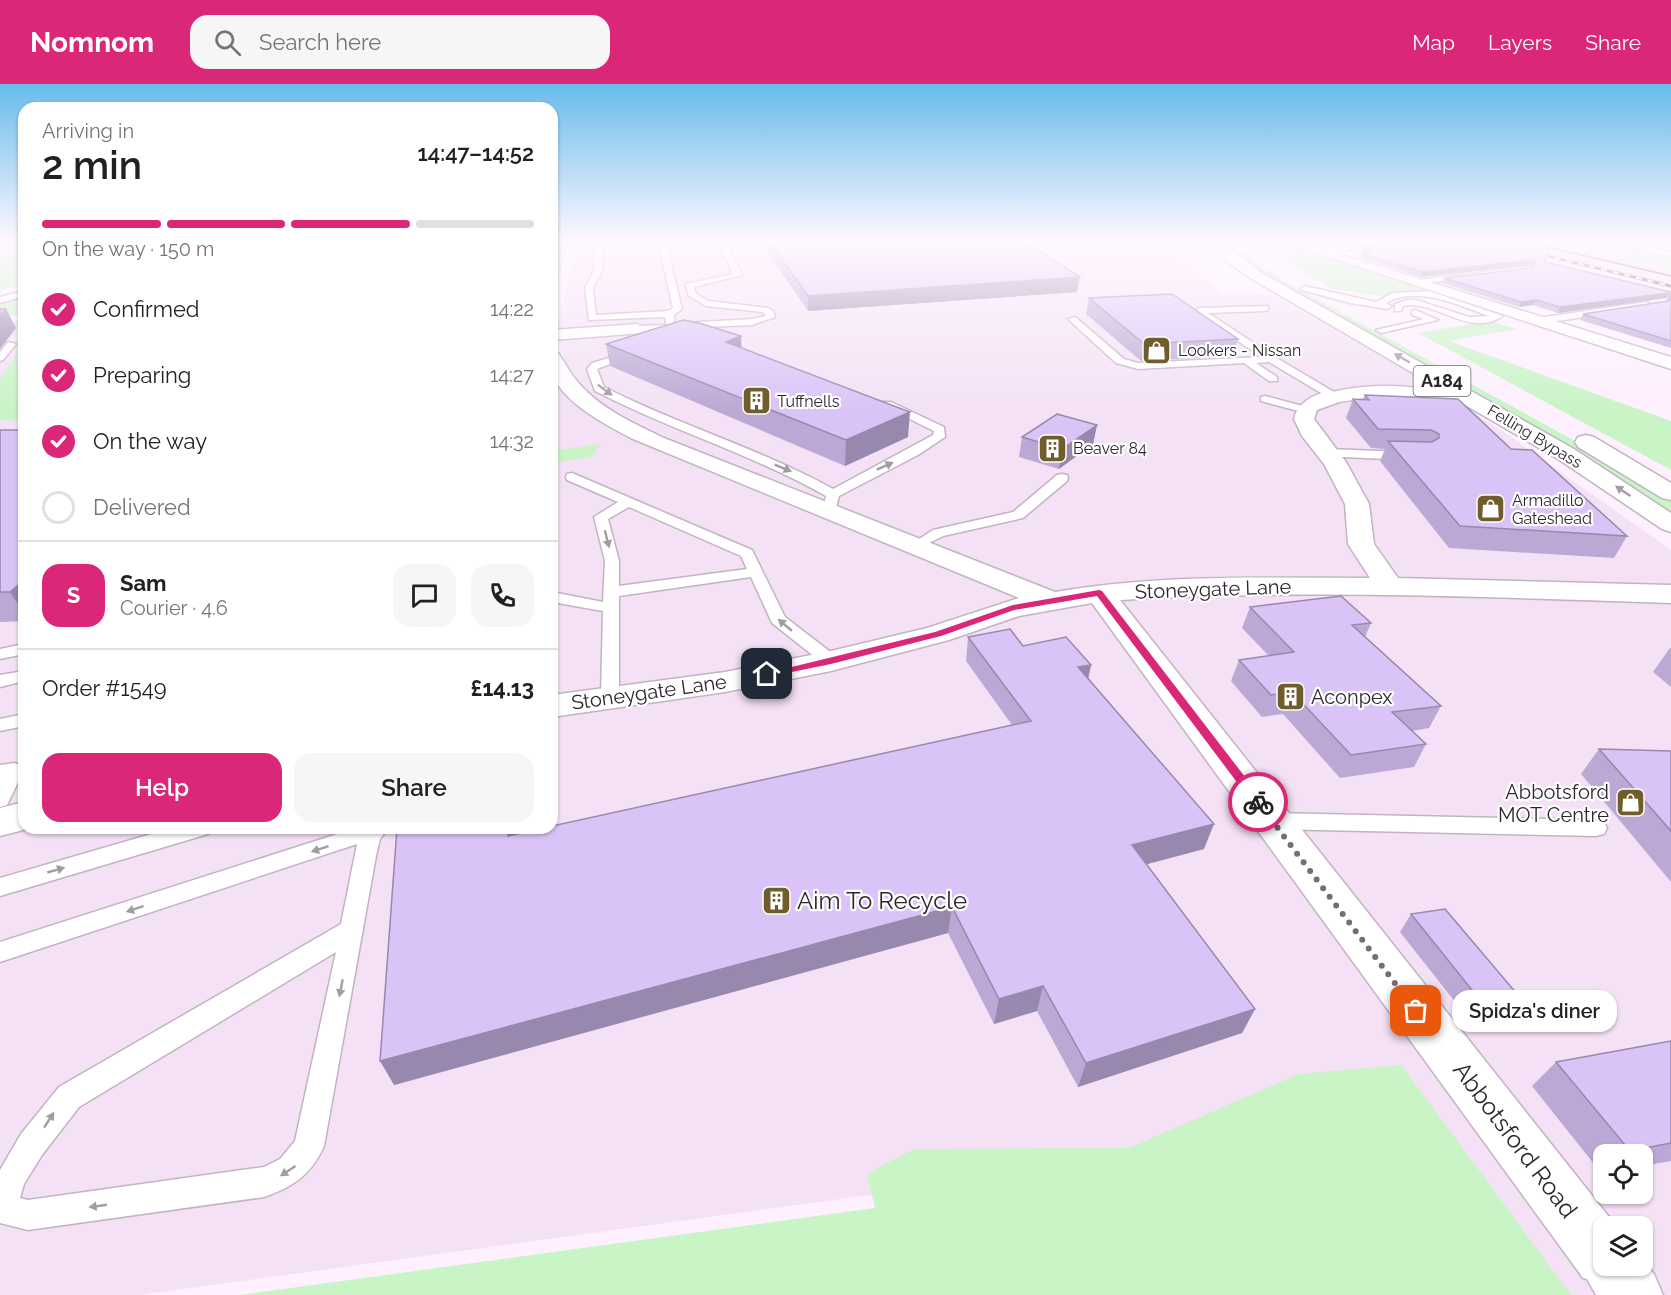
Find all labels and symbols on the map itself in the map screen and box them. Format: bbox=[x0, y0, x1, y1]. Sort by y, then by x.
shop icon: Lookers - Nissan bbox=[1141, 334, 1173, 366]
place label: Lookers - Nissan bbox=[1178, 341, 1301, 360]
one-way arrow bbox=[1393, 353, 1410, 363]
road number: A184 bbox=[1414, 366, 1470, 396]
one-way arrow bbox=[597, 384, 613, 397]
building icon: Tuffnells bbox=[740, 385, 772, 417]
place label: Tuffnells bbox=[777, 392, 840, 411]
street label: Felling Bypass bbox=[1484, 401, 1586, 472]
building icon: Beaver 84 bbox=[1036, 432, 1068, 464]
place label: Beaver 84 bbox=[1073, 439, 1147, 458]
one-way arrow bbox=[876, 461, 894, 471]
one-way arrow bbox=[774, 464, 792, 473]
one-way arrow bbox=[1615, 485, 1631, 497]
place label: Armadillo Gateshead bbox=[1512, 491, 1592, 528]
shop icon: Armadillo Gateshead bbox=[1475, 493, 1507, 525]
one-way arrow bbox=[602, 530, 612, 548]
street label: Stoneygate Lane bbox=[1134, 574, 1292, 604]
one-way arrow bbox=[778, 619, 793, 632]
pin bbox=[741, 648, 792, 699]
street label: Stoneygate Lane bbox=[570, 669, 728, 715]
building icon: Aconpex bbox=[1274, 681, 1306, 713]
place label: Aconpex bbox=[1311, 685, 1392, 709]
courier bbox=[1228, 772, 1288, 832]
place label: Abbotsford MOT Centre bbox=[1498, 780, 1609, 827]
shop icon: Abbotsford MOT Centre bbox=[1614, 787, 1646, 819]
one-way arrow bbox=[311, 844, 329, 854]
one-way arrow bbox=[47, 865, 65, 874]
building icon: Aim To Recycle bbox=[760, 885, 792, 917]
place label: Aim To Recycle bbox=[797, 886, 967, 915]
one-way arrow bbox=[126, 905, 144, 915]
one-way arrow bbox=[336, 978, 345, 997]
pin bbox=[1390, 985, 1441, 1036]
callout: Spidza's diner bbox=[1452, 990, 1617, 1032]
street label: Abbotsford Road bbox=[1447, 1056, 1584, 1224]
one-way arrow bbox=[43, 1112, 54, 1128]
one-way arrow bbox=[281, 1165, 297, 1177]
one-way arrow bbox=[88, 1201, 107, 1210]

